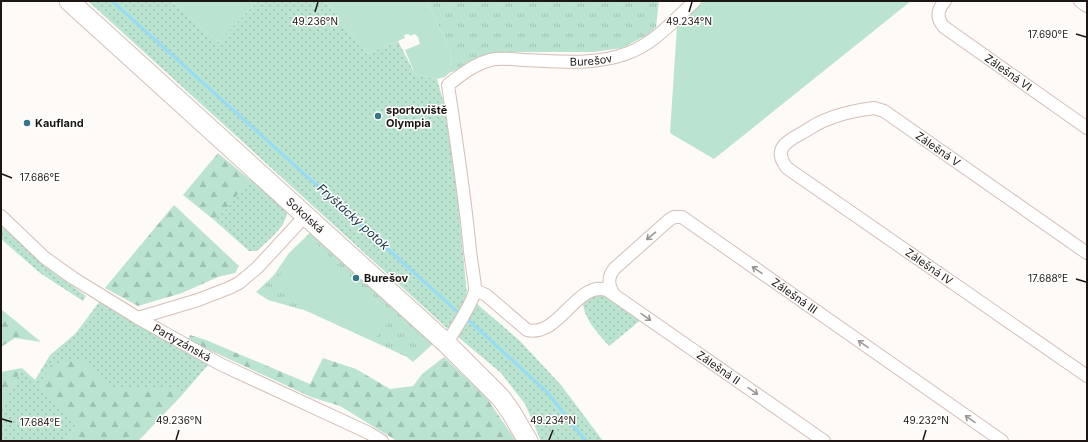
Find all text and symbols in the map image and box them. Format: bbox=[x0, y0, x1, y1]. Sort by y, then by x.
text: 49.236°N bbox=[292, 15, 338, 27]
text: 49.234°N bbox=[666, 15, 712, 27]
text: 17.690°E bbox=[1028, 28, 1068, 40]
street label: Burešov bbox=[570, 51, 614, 69]
street label: Zálešná VI bbox=[982, 51, 1035, 94]
place label: sportoviště Olympia bbox=[386, 103, 448, 130]
marker: sportoviště Olympia bbox=[373, 111, 383, 121]
place label: Kaufland bbox=[35, 116, 84, 130]
marker: Kaufland bbox=[22, 118, 32, 128]
street label: Zálešná V bbox=[913, 129, 963, 170]
text: 17.686°E bbox=[20, 171, 60, 183]
water label: Fryštácký potok bbox=[314, 180, 393, 253]
street label: Sokolská bbox=[283, 194, 327, 236]
one-way arrow bbox=[645, 232, 656, 241]
street label: Zálešná IV bbox=[903, 245, 956, 288]
one-way arrow bbox=[751, 266, 762, 274]
place label: Burešov bbox=[364, 271, 409, 285]
text: 17.688°E bbox=[1028, 272, 1068, 284]
marker: Burešov bbox=[351, 273, 361, 283]
street label: Zálešná III bbox=[769, 275, 820, 317]
one-way arrow bbox=[641, 313, 652, 321]
street label: Partyzánská bbox=[150, 321, 213, 365]
one-way arrow bbox=[858, 340, 869, 348]
street label: Zálešná II bbox=[694, 348, 743, 388]
one-way arrow bbox=[747, 387, 758, 395]
text: 49.236°N bbox=[156, 414, 202, 426]
text: 49.234°N bbox=[530, 414, 576, 426]
text: 49.232°N bbox=[903, 414, 949, 426]
one-way arrow bbox=[964, 415, 975, 423]
text: 17.684°E bbox=[20, 416, 60, 428]

